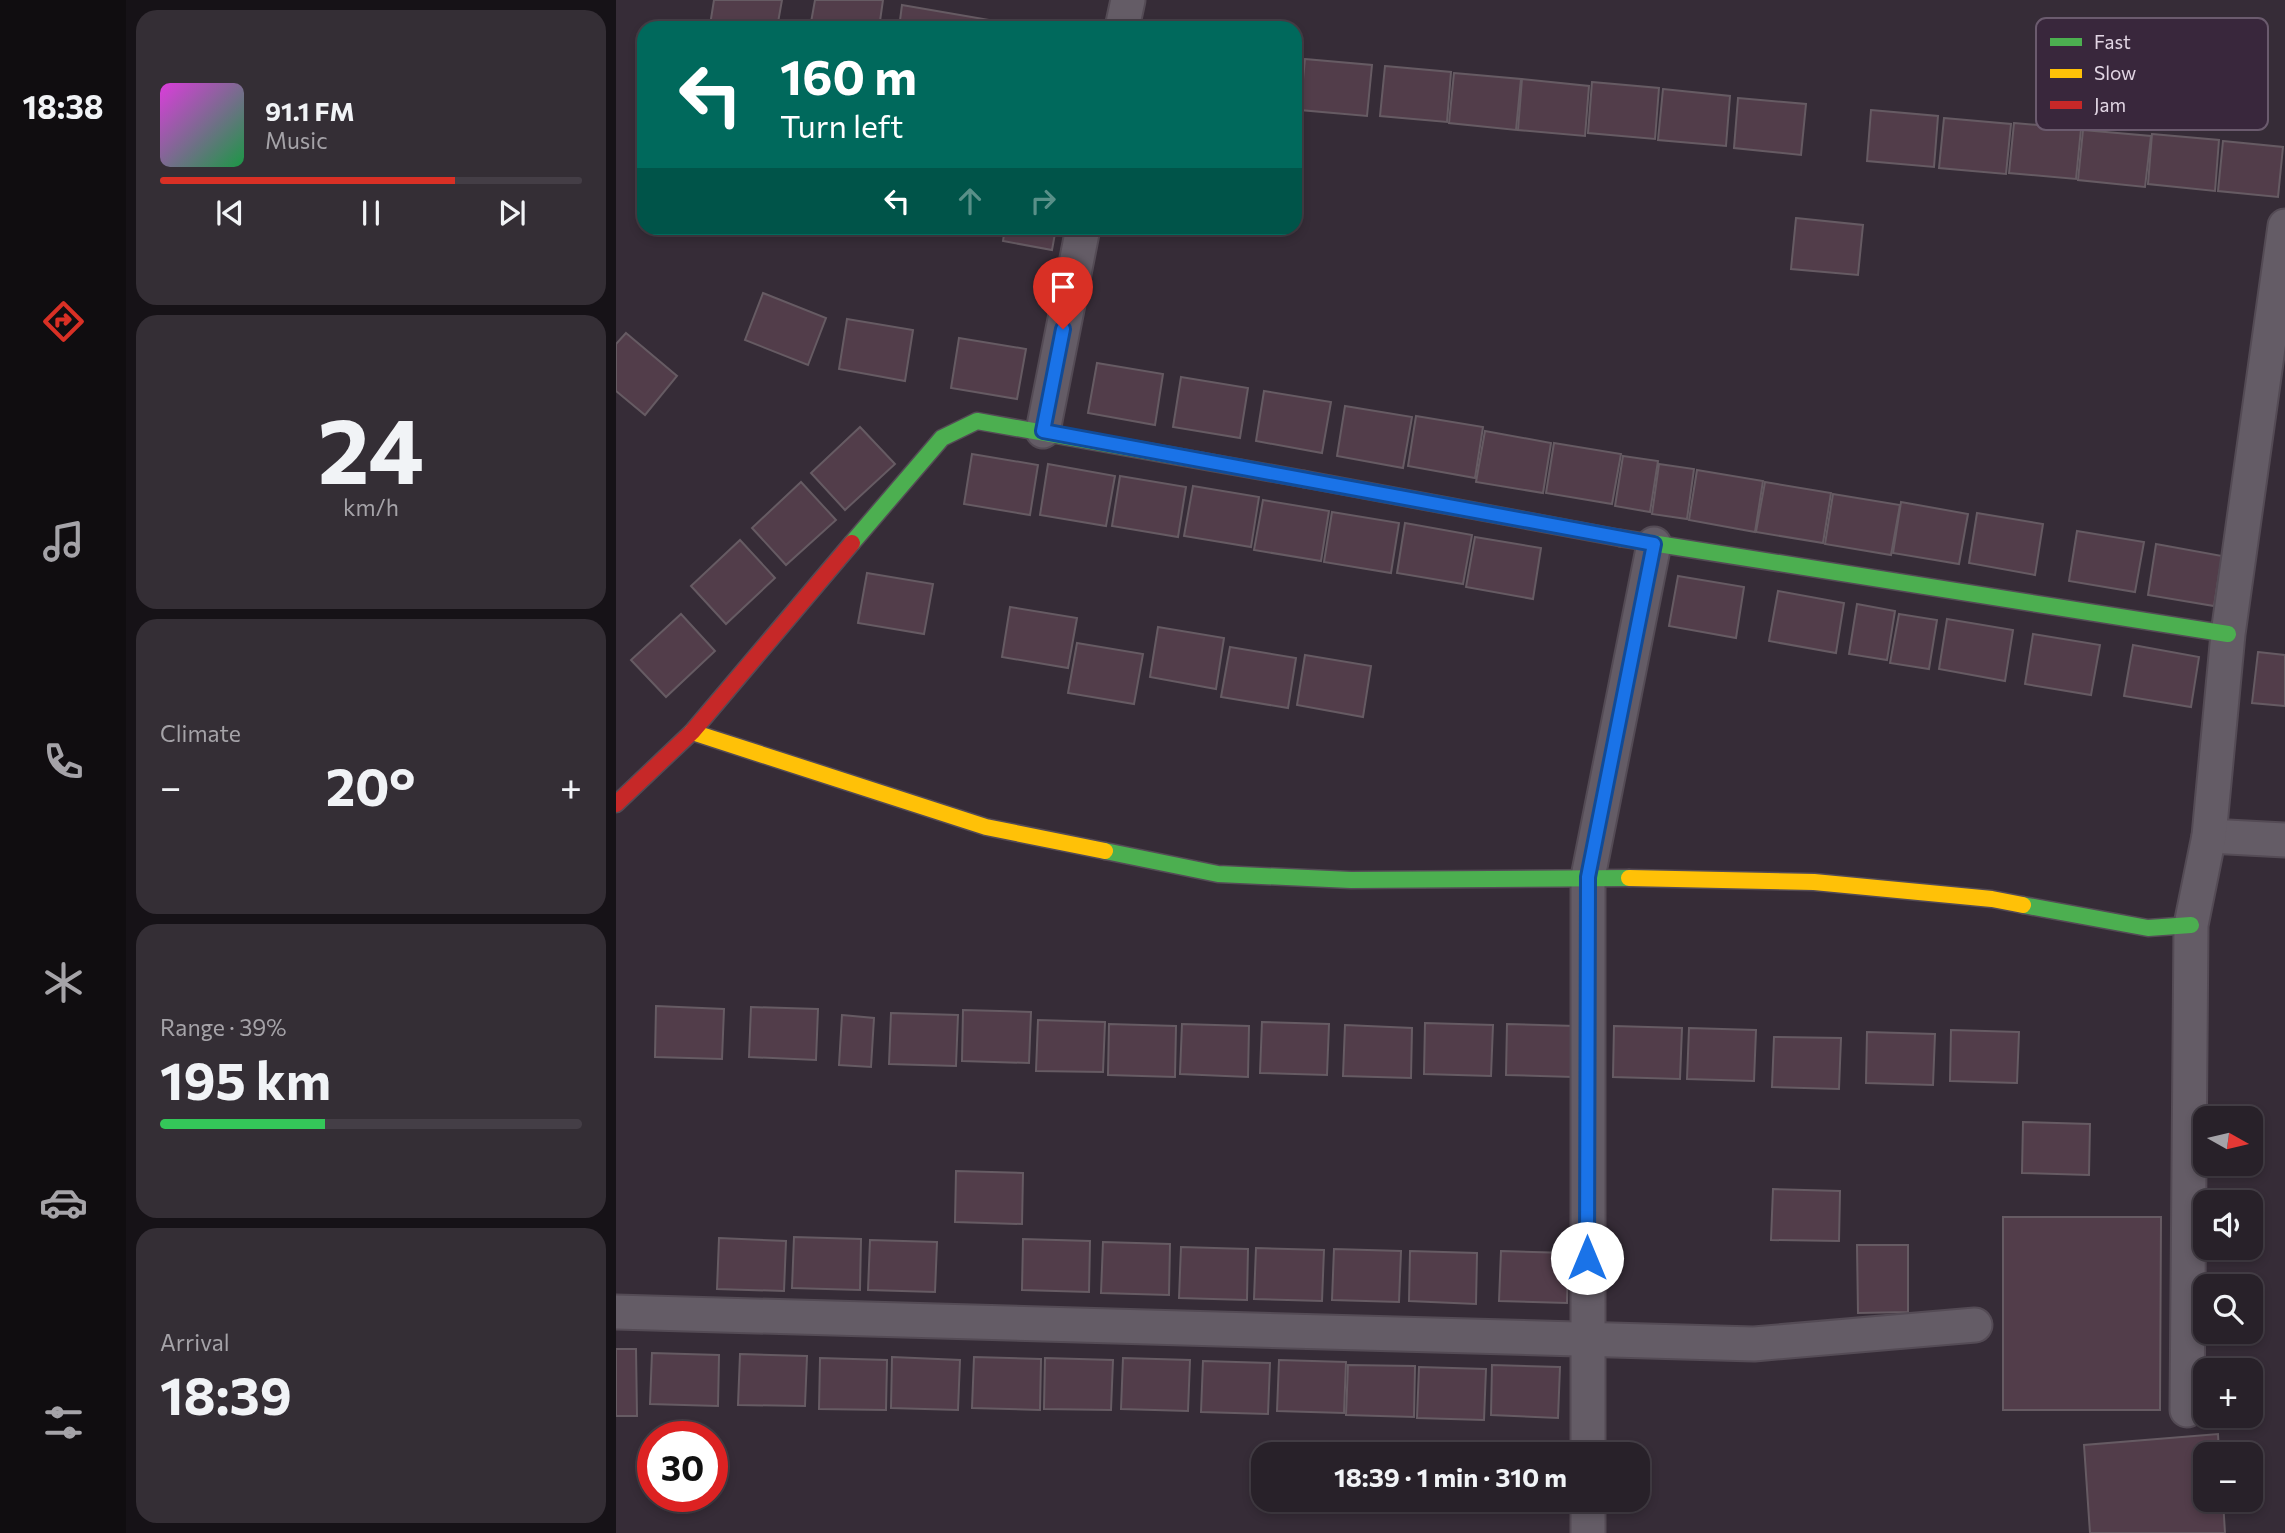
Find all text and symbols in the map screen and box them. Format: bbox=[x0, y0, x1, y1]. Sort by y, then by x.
legend bbox=[2036, 18, 2268, 130]
text: Fast bbox=[2094, 30, 2131, 53]
text: 160 m bbox=[780, 45, 917, 105]
icon: left bbox=[665, 49, 756, 140]
text: Slow bbox=[2094, 61, 2136, 84]
text: 18:38 bbox=[22, 86, 104, 126]
text: Jam bbox=[2094, 93, 2126, 116]
text: 91.1 FM bbox=[265, 95, 355, 126]
text: Turn left bbox=[780, 105, 904, 145]
text: Music bbox=[265, 126, 328, 154]
icon: left bbox=[878, 182, 916, 220]
icon: ahead bbox=[951, 182, 989, 220]
icon: right bbox=[1024, 182, 1062, 220]
icon: previous bbox=[211, 194, 249, 232]
icon: pause bbox=[352, 194, 390, 232]
icon: next bbox=[493, 194, 531, 232]
pin bbox=[1033, 257, 1093, 329]
icon: arrive bbox=[1044, 268, 1082, 306]
icon: directions bbox=[39, 297, 88, 346]
text: 24 bbox=[318, 391, 424, 503]
text: km/h bbox=[343, 493, 399, 521]
icon: music bbox=[39, 517, 88, 566]
text: Climate bbox=[160, 719, 241, 747]
icon: phone bbox=[39, 737, 88, 786]
text: 20° bbox=[326, 753, 416, 817]
text: − bbox=[160, 762, 182, 809]
text: + bbox=[560, 762, 582, 809]
icon: climate bbox=[39, 958, 88, 1007]
text: Range · 39% bbox=[160, 1013, 287, 1041]
text: 195 km bbox=[160, 1047, 331, 1111]
north arrow bbox=[2193, 1106, 2263, 1176]
map controls bbox=[2193, 1106, 2263, 1512]
icon: car bbox=[39, 1178, 88, 1227]
button: sound bbox=[2193, 1190, 2263, 1260]
position arrow bbox=[1550, 1221, 1624, 1295]
button: search bbox=[2193, 1274, 2263, 1344]
text: Arrival bbox=[160, 1328, 230, 1356]
button: + bbox=[2193, 1358, 2263, 1428]
text: 18:39 bbox=[160, 1362, 292, 1426]
icon: filters bbox=[39, 1398, 88, 1447]
speed limit sign: 30 bbox=[637, 1421, 728, 1512]
button: − bbox=[2193, 1442, 2263, 1512]
text: 18:39 · 1 min · 310 m bbox=[1334, 1461, 1567, 1492]

